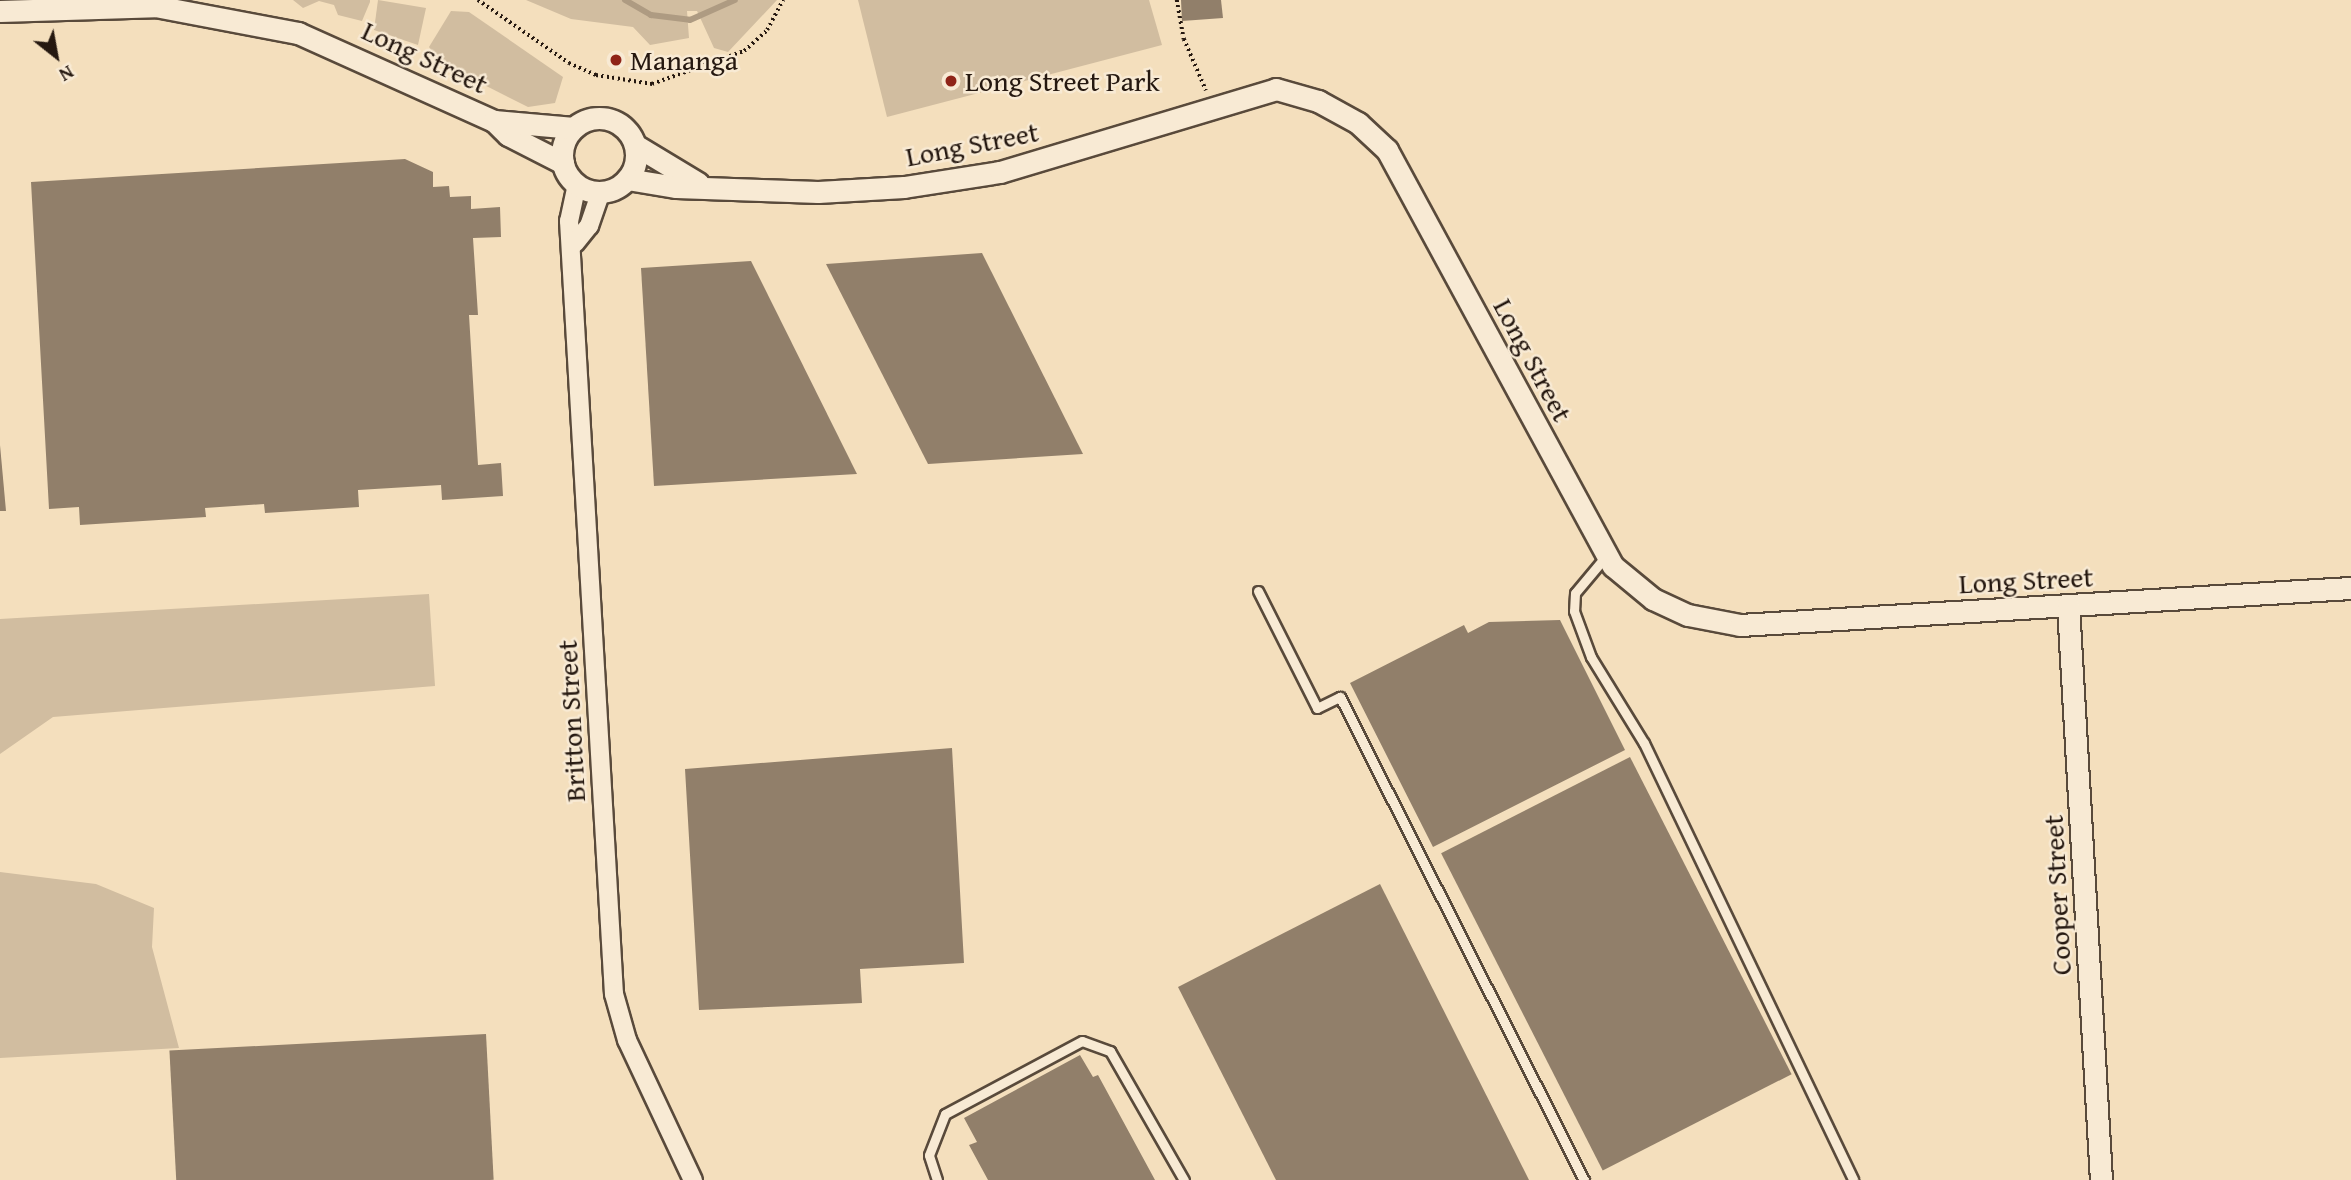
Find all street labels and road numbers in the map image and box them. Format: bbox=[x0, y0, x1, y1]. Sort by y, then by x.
street label: Long Street bbox=[357, 13, 493, 101]
street label: Long Street bbox=[903, 115, 1041, 173]
street label: Long Street bbox=[1487, 293, 1579, 427]
street label: Long Street bbox=[1958, 560, 2094, 600]
street label: Britton Street bbox=[550, 639, 592, 803]
street label: Cooper Street bbox=[2036, 814, 2078, 976]

